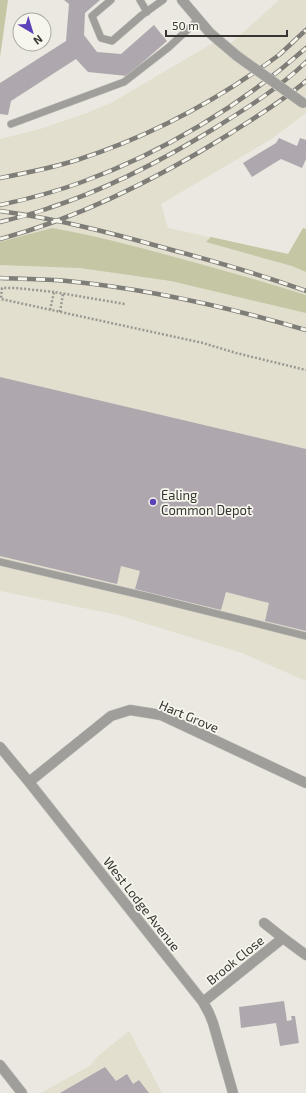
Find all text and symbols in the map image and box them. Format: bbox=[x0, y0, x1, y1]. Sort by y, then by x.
north arrow bbox=[12, 12, 52, 52]
scale bar bbox=[166, 12, 287, 38]
text: 50 m bbox=[172, 18, 199, 32]
text: N bbox=[31, 33, 46, 48]
place label: Ealing Common Depot bbox=[161, 487, 252, 518]
marker: Ealing Common Depot bbox=[148, 497, 158, 507]
street label: Hart Grove bbox=[157, 696, 221, 736]
street label: West Lodge Avenue bbox=[100, 854, 184, 954]
street label: Brook Close bbox=[203, 932, 267, 988]

